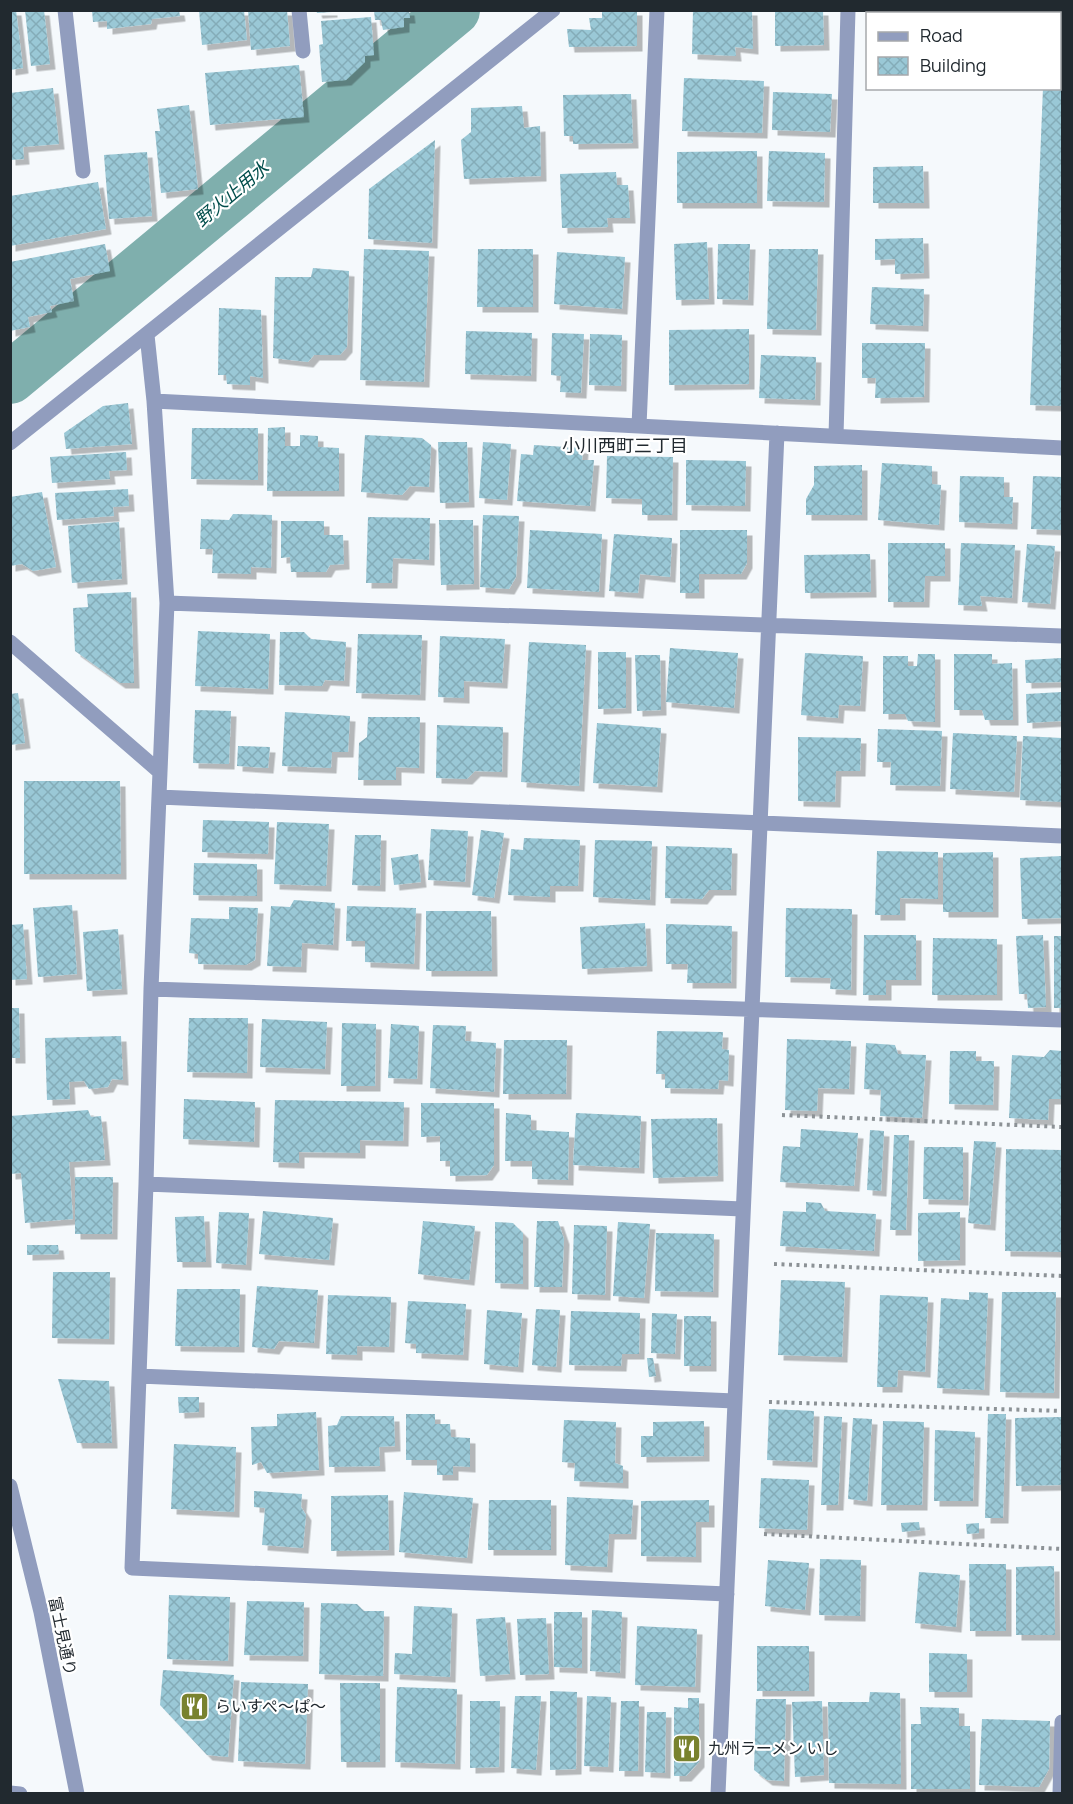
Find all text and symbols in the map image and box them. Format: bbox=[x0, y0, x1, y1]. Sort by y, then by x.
legend bbox=[866, 12, 1061, 90]
text: Road bbox=[920, 23, 963, 47]
text: Building bbox=[920, 53, 986, 77]
water label: 野火止用水 bbox=[189, 154, 275, 231]
district label: 小川西町三丁目 bbox=[562, 433, 688, 457]
street label: 富士見通り bbox=[44, 1595, 82, 1677]
restaurant icon: らいすぺ～ぱ～ bbox=[178, 1690, 210, 1722]
place label: らいすぺ～ぱ～ bbox=[215, 1695, 326, 1717]
restaurant icon: 九州ラーメン いし bbox=[671, 1732, 703, 1764]
place label: 九州ラーメン いし bbox=[708, 1737, 839, 1759]

